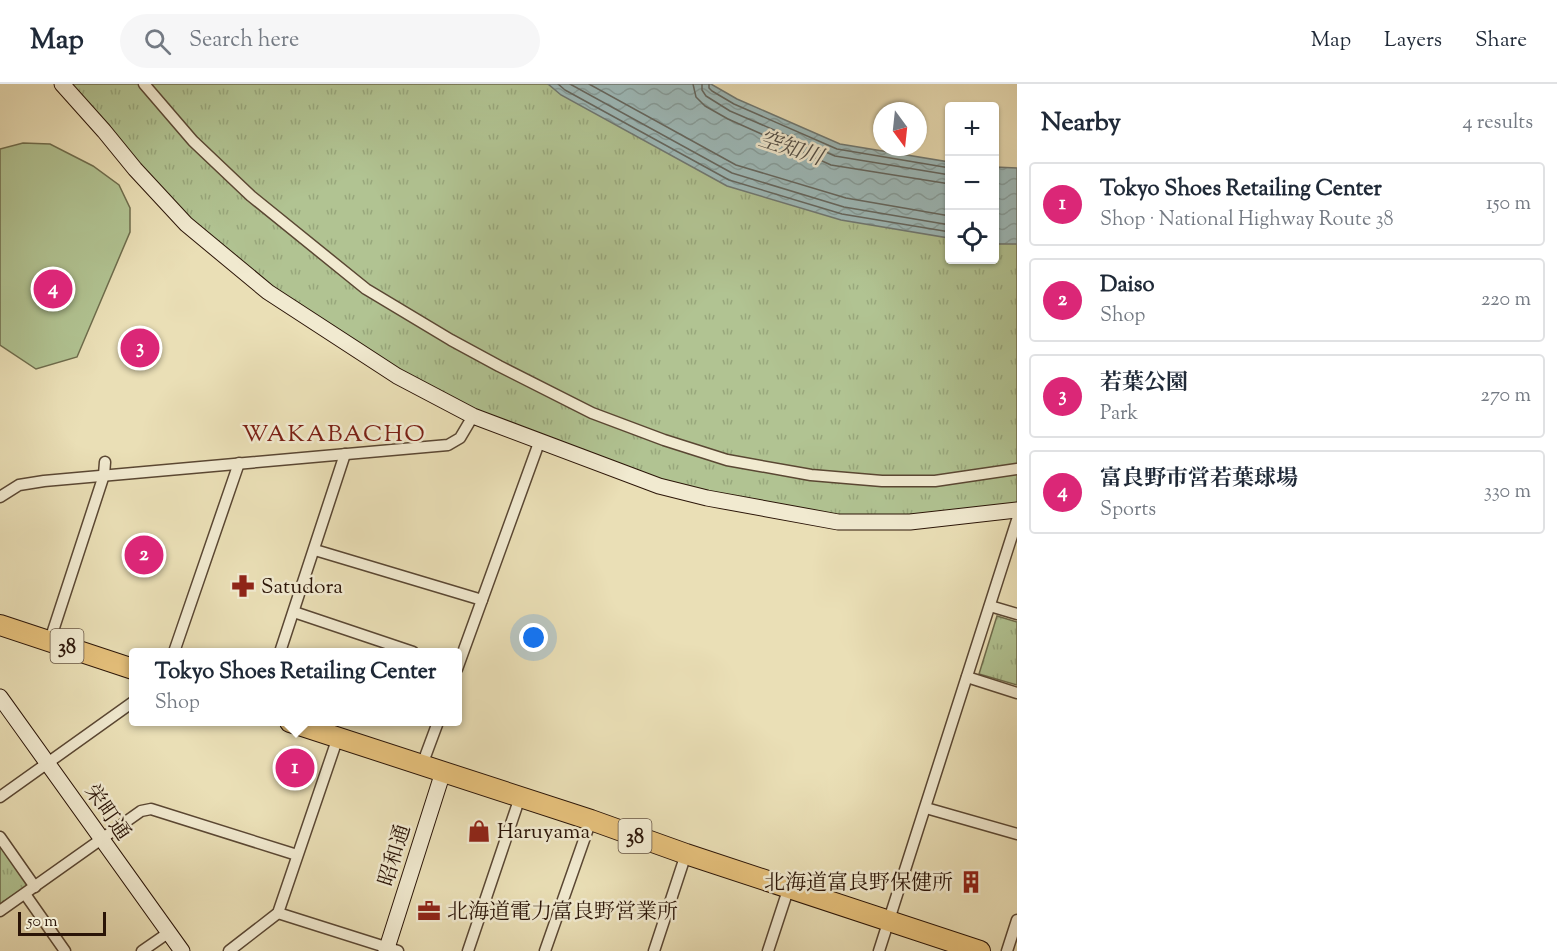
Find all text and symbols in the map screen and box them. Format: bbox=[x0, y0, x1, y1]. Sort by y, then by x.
search box bbox=[120, 14, 540, 68]
text: Map bbox=[30, 21, 84, 61]
icon: search bbox=[141, 25, 174, 58]
text: Search here bbox=[189, 25, 299, 57]
text: Map bbox=[1311, 26, 1351, 56]
text: Layers bbox=[1384, 26, 1442, 56]
text: Share bbox=[1475, 26, 1527, 56]
north arrow bbox=[873, 102, 927, 156]
map controls bbox=[945, 102, 999, 264]
button: + bbox=[945, 102, 999, 156]
text: Nearby bbox=[1041, 105, 1121, 142]
text: 4 results bbox=[1462, 109, 1533, 138]
water label: 空知川 bbox=[754, 124, 828, 176]
button: − bbox=[945, 156, 999, 210]
text: Tokyo Shoes Retailing Center bbox=[1100, 174, 1382, 206]
text: 1 bbox=[1059, 190, 1066, 219]
text: 150 m bbox=[1486, 190, 1531, 219]
text: Shop · National Highway Route 38 bbox=[1100, 206, 1394, 235]
button: locate bbox=[945, 210, 999, 264]
pin: 4 bbox=[34, 266, 72, 312]
text: Daiso bbox=[1100, 270, 1155, 302]
text: 2 bbox=[1058, 286, 1067, 315]
text: 220 m bbox=[1481, 286, 1531, 315]
text: Shop bbox=[1100, 302, 1145, 331]
pin: 3 bbox=[120, 326, 160, 370]
text: 若葉公園 bbox=[1100, 368, 1188, 400]
text: 3 bbox=[1058, 382, 1067, 411]
text: 270 m bbox=[1481, 382, 1531, 411]
text: Park bbox=[1100, 400, 1138, 429]
district label: WAKABACHO bbox=[242, 418, 426, 452]
text: 富良野市営若葉球場 bbox=[1100, 464, 1298, 496]
text: 4 bbox=[1057, 478, 1068, 507]
text: 330 m bbox=[1484, 478, 1531, 507]
text: Sports bbox=[1100, 496, 1156, 525]
pin: 2 bbox=[124, 532, 164, 578]
pharmacy icon: Satudora bbox=[230, 573, 256, 599]
place label: Satudora bbox=[261, 573, 343, 603]
your location bbox=[519, 623, 548, 652]
road number: 38 bbox=[50, 629, 84, 663]
popup bbox=[129, 648, 462, 726]
text: Tokyo Shoes Retailing Center bbox=[155, 657, 436, 689]
text: Shop bbox=[155, 689, 200, 718]
pin: 1 bbox=[276, 746, 314, 790]
street label: 栄町通 bbox=[76, 779, 137, 848]
shop icon: Haruyama bbox=[466, 818, 492, 844]
place label: Haruyama bbox=[497, 818, 590, 848]
road number: 38 bbox=[618, 819, 652, 853]
street label: 昭和通 bbox=[372, 821, 419, 890]
place label: 北海道富良野保健所 bbox=[764, 869, 953, 899]
building icon: 北海道富良野保健所 bbox=[958, 869, 984, 895]
office icon: 北海道電力富良野営業所 bbox=[416, 898, 442, 924]
place label: 北海道電力富良野営業所 bbox=[447, 898, 678, 928]
scale bar bbox=[18, 909, 106, 936]
text: 50 m bbox=[27, 911, 58, 934]

